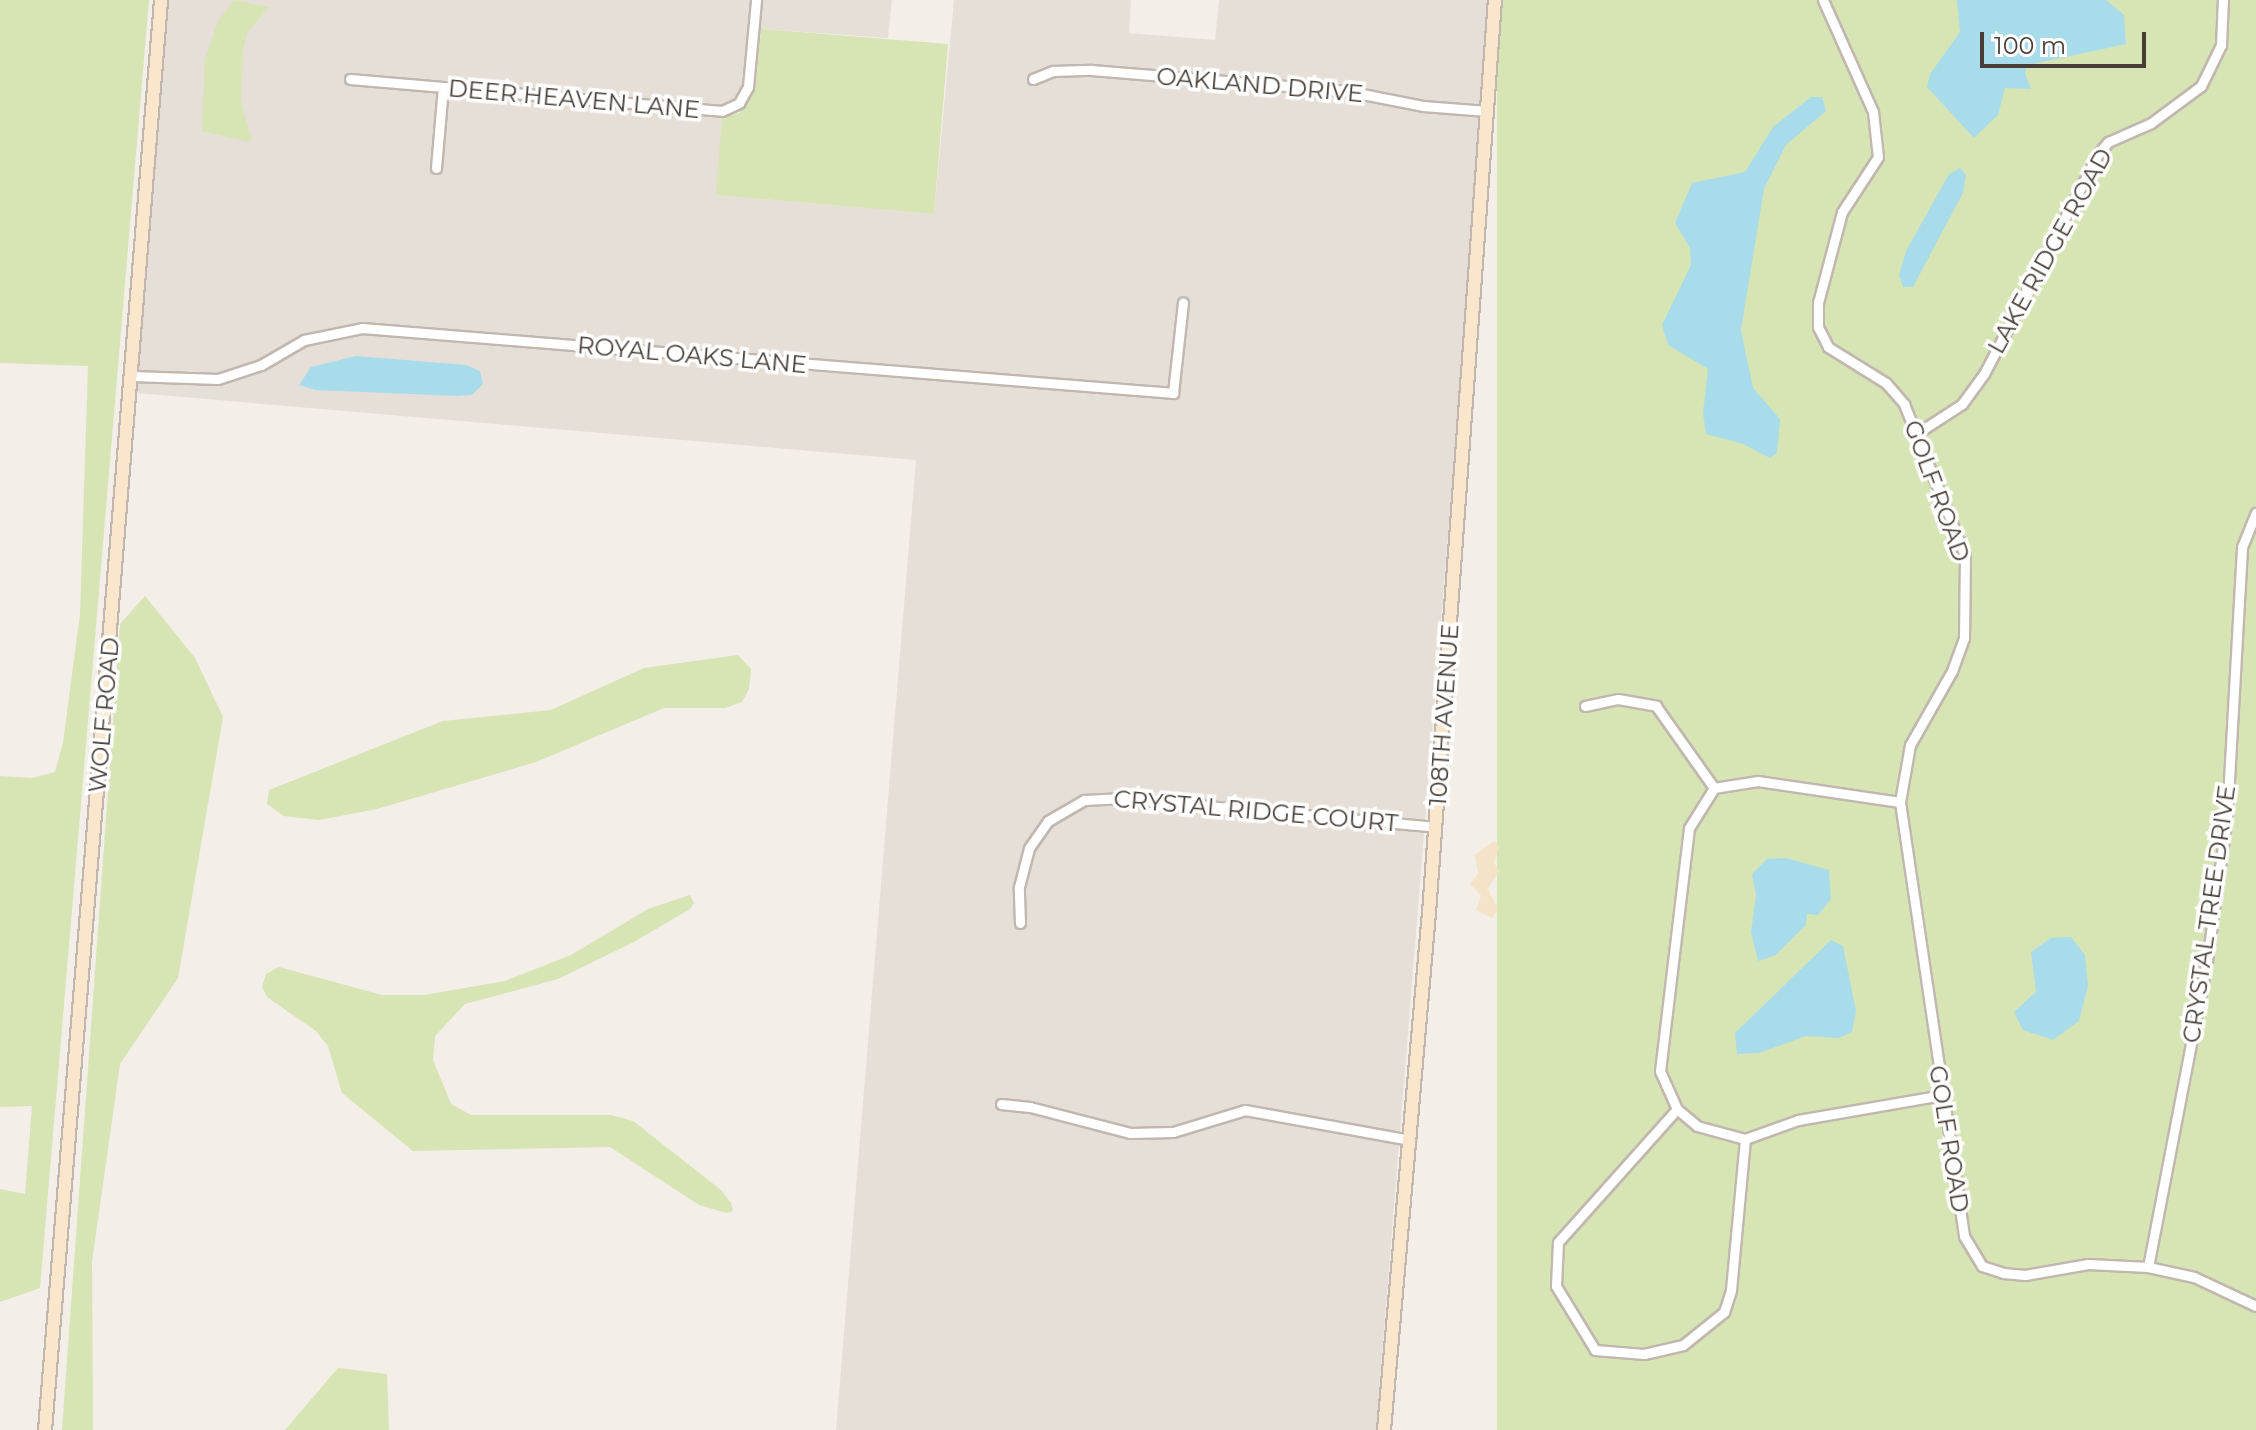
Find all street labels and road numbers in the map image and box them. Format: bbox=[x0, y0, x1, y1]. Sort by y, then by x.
street label: OAKLAND DRIVE bbox=[1155, 62, 1365, 108]
street label: DEER HEAVEN LANE bbox=[447, 74, 701, 124]
street label: LAKE RIDGE ROAD bbox=[1982, 143, 2118, 359]
street label: ROYAL OAKS LANE bbox=[576, 331, 808, 379]
street label: GOLF ROAD bbox=[1898, 416, 1976, 566]
street label: 108TH AVENUE bbox=[1423, 623, 1465, 807]
street label: WOLF ROAD bbox=[83, 636, 125, 794]
street label: CRYSTAL TREE DRIVE bbox=[2177, 783, 2241, 1045]
street label: CRYSTAL RIDGE COURT bbox=[1112, 784, 1400, 838]
street label: GOLF ROAD bbox=[1923, 1063, 1975, 1215]

